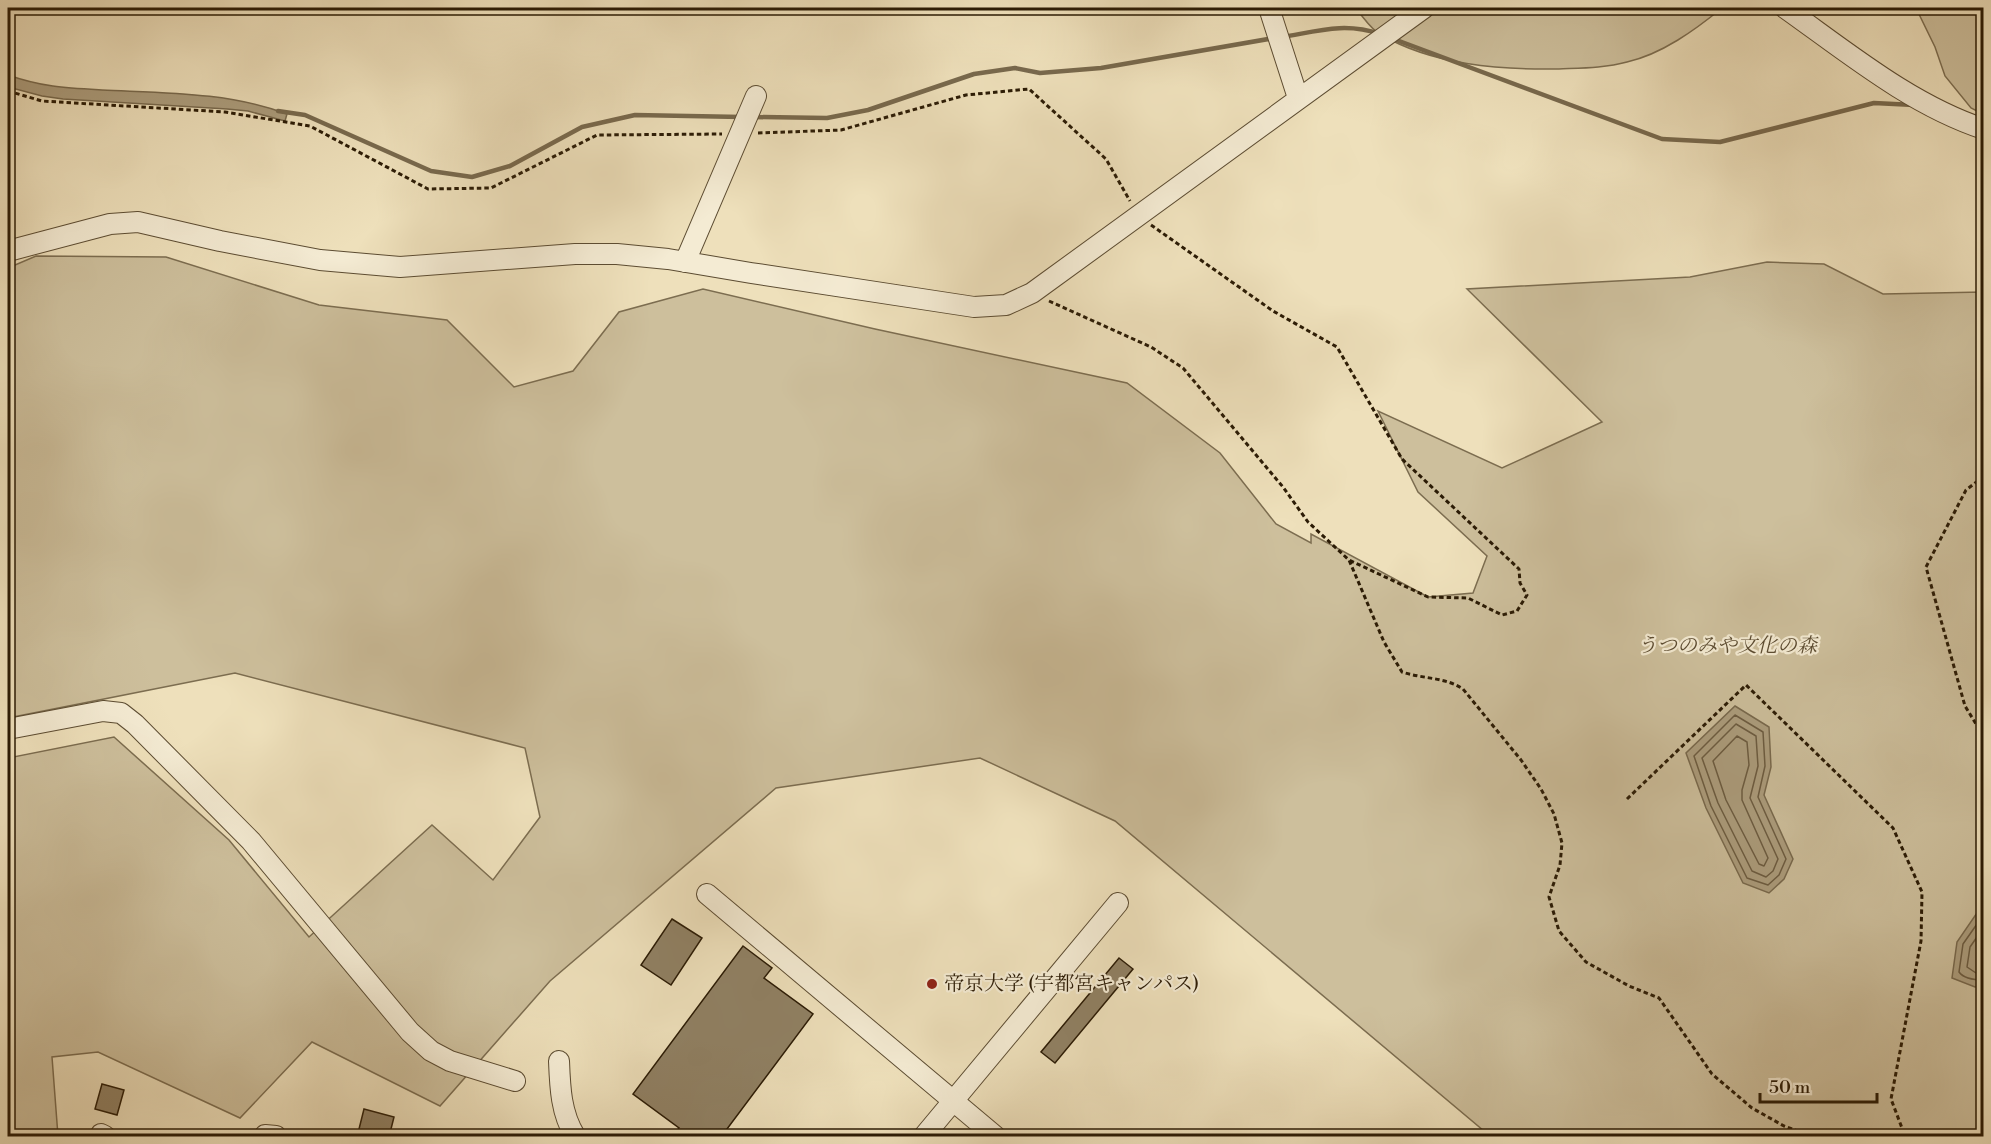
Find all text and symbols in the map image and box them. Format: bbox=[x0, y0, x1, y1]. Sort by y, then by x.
park label: うつのみや文化の森 bbox=[1637, 634, 1819, 659]
place label: 帝京大学 (宇都宮キャンパス) bbox=[944, 972, 1199, 997]
marker: 帝京大学 (宇都宮キャンパス) bbox=[925, 977, 939, 991]
scale bar bbox=[1760, 1066, 1877, 1104]
text: 50 m bbox=[1769, 1076, 1811, 1099]

